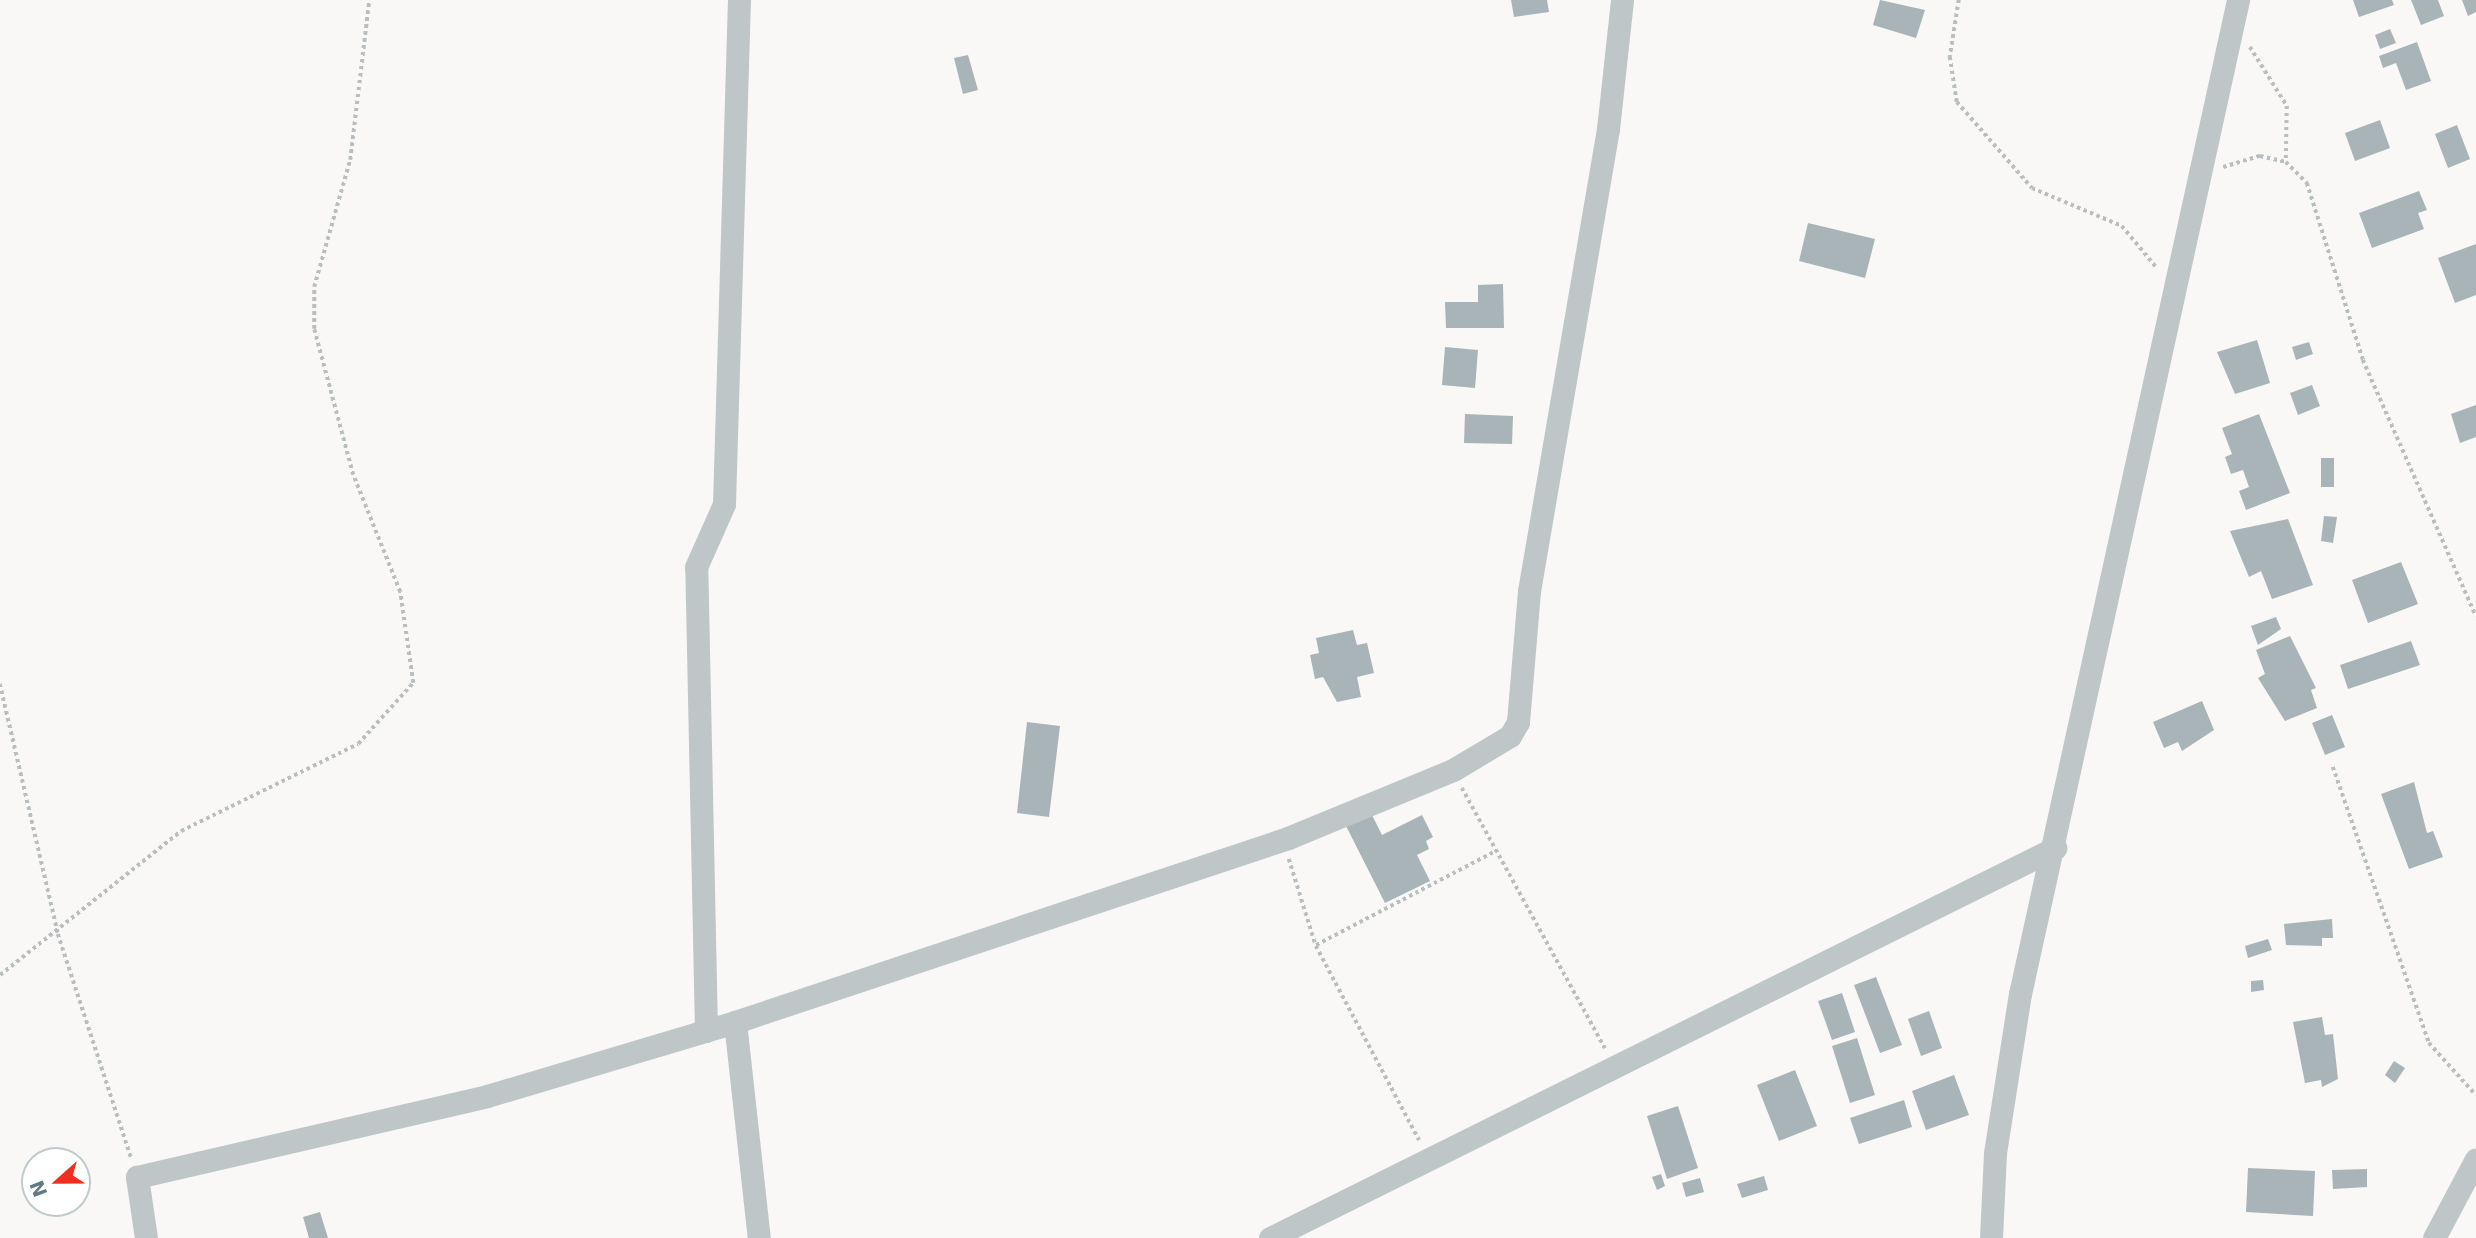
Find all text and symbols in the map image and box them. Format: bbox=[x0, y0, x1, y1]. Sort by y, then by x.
north arrow bbox=[21, 1147, 91, 1217]
text: N bbox=[25, 1177, 51, 1200]

